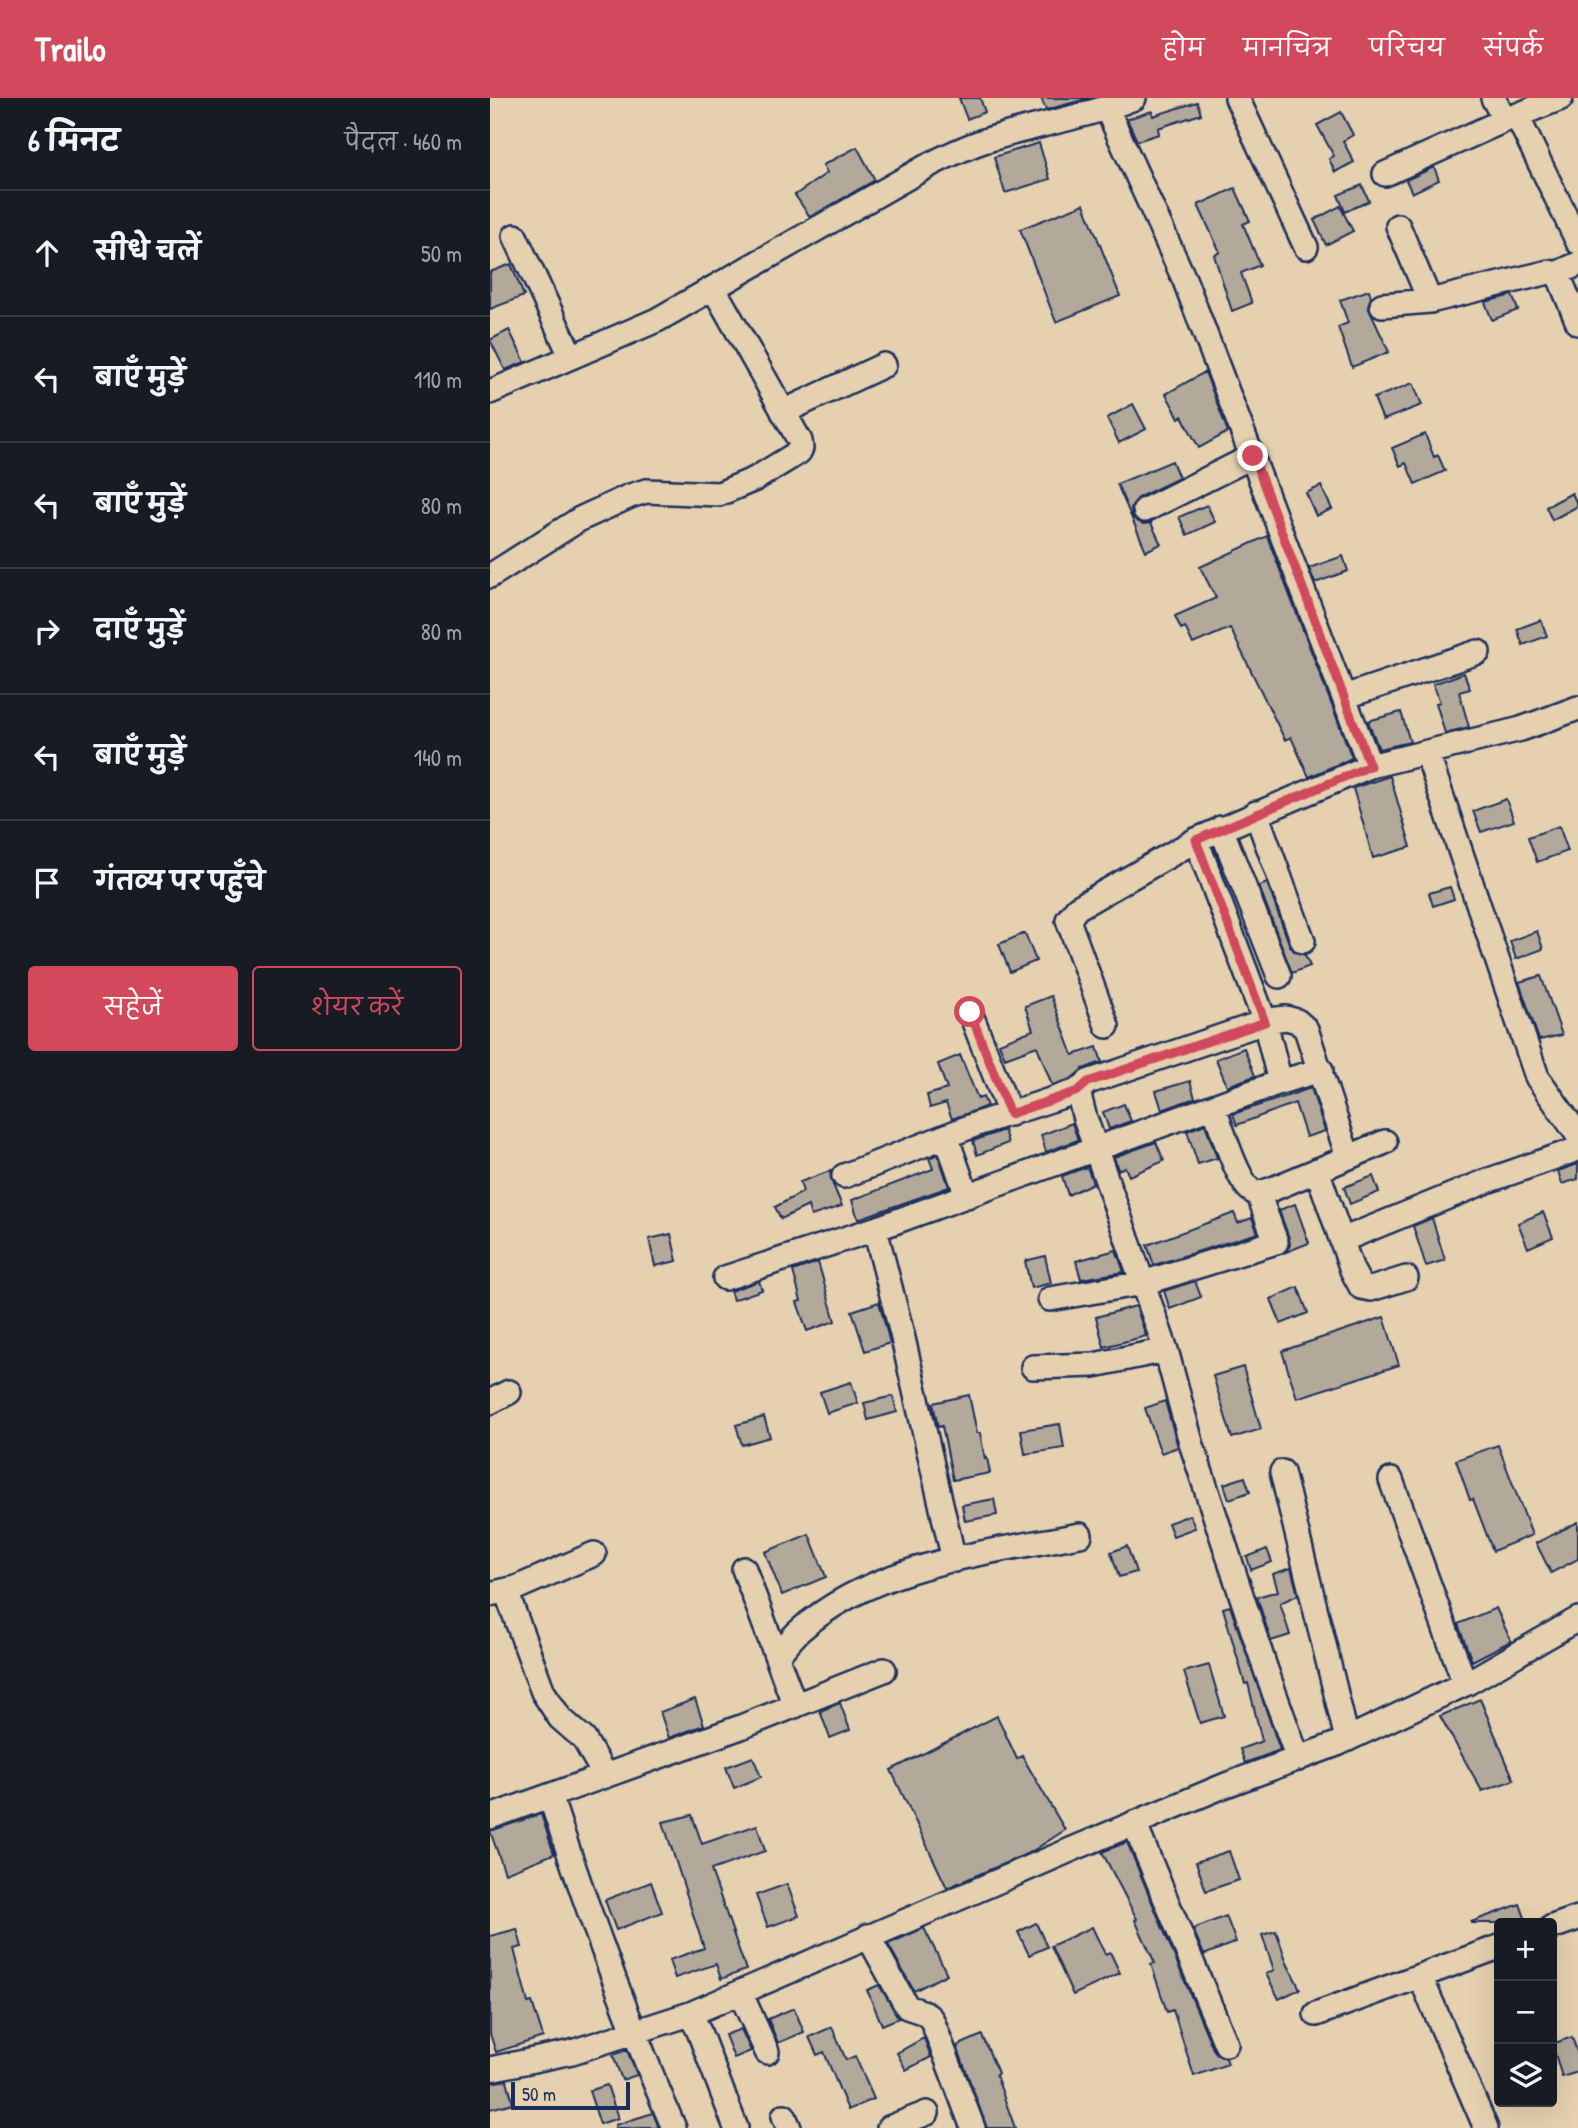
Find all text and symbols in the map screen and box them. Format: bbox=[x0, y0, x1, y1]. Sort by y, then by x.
text: Trailo bbox=[35, 27, 106, 71]
text: होम bbox=[1162, 31, 1205, 63]
text: मानचित्र bbox=[1243, 31, 1331, 63]
text: परिचय bbox=[1369, 31, 1445, 63]
text: संपर्क bbox=[1483, 31, 1543, 63]
text: 6 मिनट bbox=[28, 120, 120, 160]
text: पैदल · 460 m bbox=[345, 126, 462, 157]
text: सीधे चलें bbox=[95, 233, 201, 268]
icon: ahead bbox=[28, 234, 66, 272]
text: 50 m bbox=[421, 238, 462, 269]
text: बाएँ मुड़ें bbox=[95, 359, 186, 394]
icon: left bbox=[28, 360, 66, 398]
text: 110 m bbox=[414, 364, 462, 395]
route end bbox=[1237, 440, 1268, 471]
text: बाएँ मुड़ें bbox=[95, 485, 186, 520]
icon: left bbox=[28, 486, 66, 524]
text: 80 m bbox=[421, 490, 462, 521]
text: दाएँ मुड़ें bbox=[95, 611, 185, 646]
icon: right bbox=[28, 612, 66, 650]
text: 80 m bbox=[421, 616, 462, 647]
text: बाएँ मुड़ें bbox=[95, 737, 186, 772]
icon: left bbox=[28, 738, 66, 776]
text: 140 m bbox=[414, 742, 462, 773]
text: गंतव्य पर पहुँचे bbox=[95, 863, 265, 898]
icon: arrive bbox=[28, 864, 66, 902]
button: सहेजें bbox=[28, 966, 238, 1051]
button: शेयर करें bbox=[252, 966, 462, 1051]
route start bbox=[954, 996, 985, 1027]
map controls bbox=[1494, 1918, 1557, 2107]
button: + bbox=[1494, 1918, 1557, 1981]
button: − bbox=[1494, 1981, 1557, 2044]
button: layers bbox=[1494, 2044, 1557, 2107]
scale bar bbox=[511, 2079, 630, 2111]
text: 50 m bbox=[522, 2081, 556, 2107]

